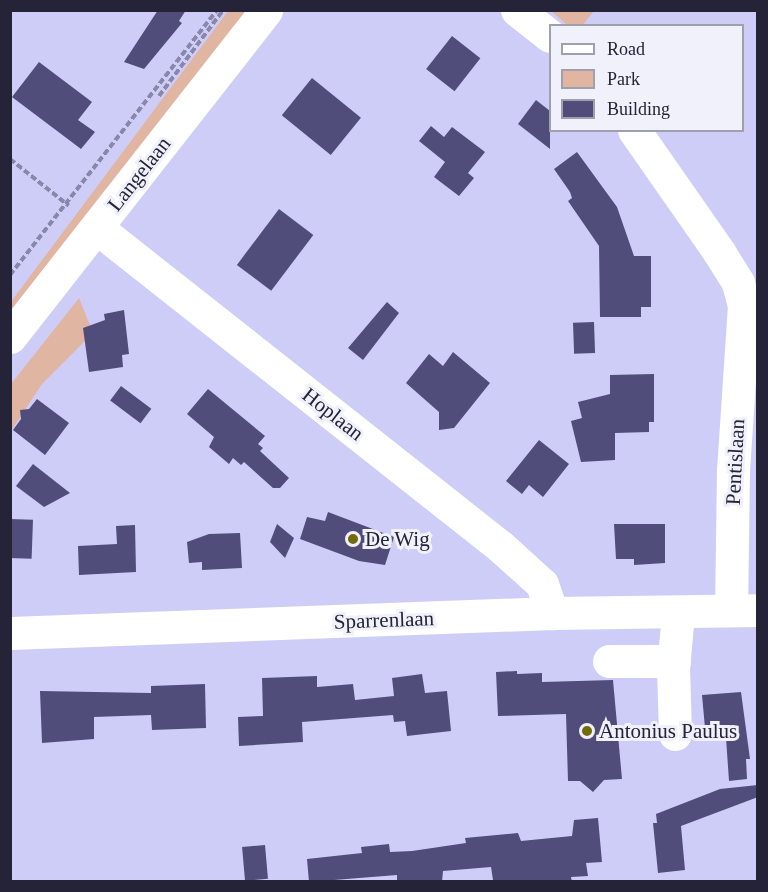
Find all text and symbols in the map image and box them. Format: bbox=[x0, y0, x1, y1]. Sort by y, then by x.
legend bbox=[549, 24, 744, 132]
text: Road bbox=[607, 39, 645, 59]
text: Park bbox=[607, 69, 640, 89]
text: Building bbox=[607, 99, 670, 119]
street label: Langelaan bbox=[102, 132, 176, 216]
street label: Hoplaan bbox=[297, 382, 369, 446]
street label: Pentislaan bbox=[720, 418, 750, 506]
place label: De Wig bbox=[365, 526, 430, 552]
marker: De Wig bbox=[346, 532, 360, 546]
street label: Sparrenlaan bbox=[333, 606, 435, 634]
place label: Antonius Paulus bbox=[599, 718, 737, 744]
marker: Antonius Paulus bbox=[580, 724, 594, 738]

